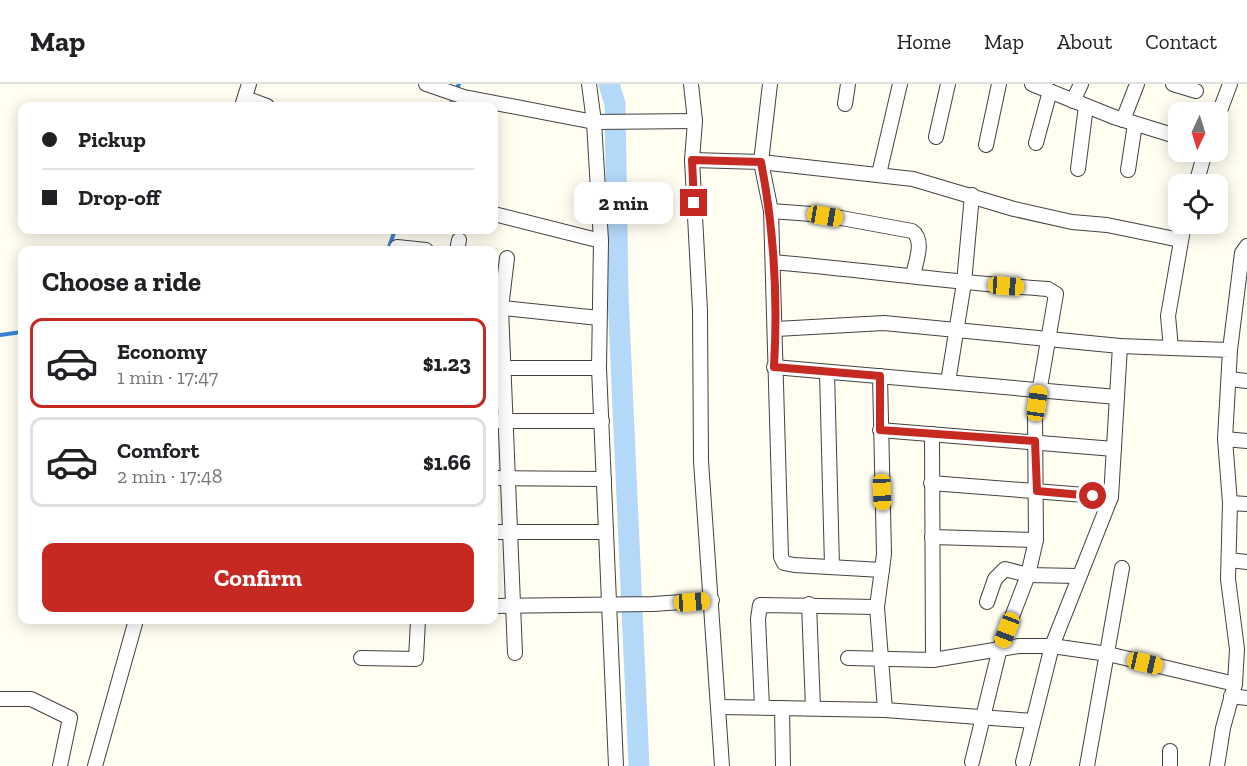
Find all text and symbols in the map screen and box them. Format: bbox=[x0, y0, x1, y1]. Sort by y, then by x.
text: Map bbox=[30, 25, 85, 58]
text: Home bbox=[897, 29, 951, 54]
text: Map bbox=[984, 29, 1024, 54]
text: About bbox=[1057, 29, 1112, 54]
text: Contact bbox=[1145, 29, 1217, 54]
north arrow bbox=[1168, 102, 1228, 162]
map controls bbox=[1168, 102, 1228, 234]
text: Pickup bbox=[78, 126, 146, 153]
button: locate bbox=[1168, 174, 1228, 234]
callout: 2 min bbox=[574, 182, 673, 224]
text: Drop-off bbox=[78, 184, 160, 211]
route end bbox=[680, 189, 707, 216]
text: 2 min bbox=[599, 191, 648, 215]
car bbox=[806, 204, 844, 228]
text: Choose a ride bbox=[42, 266, 201, 298]
car bbox=[987, 276, 1025, 296]
icon: car bbox=[45, 336, 99, 390]
text: Economy bbox=[117, 338, 207, 365]
text: $1.23 bbox=[423, 350, 471, 377]
text: 1 min · 17:47 bbox=[117, 365, 218, 389]
car bbox=[1026, 384, 1048, 422]
icon: car bbox=[45, 435, 99, 489]
text: Comfort bbox=[117, 437, 199, 464]
text: $1.66 bbox=[423, 449, 471, 476]
text: 2 min · 17:48 bbox=[117, 464, 222, 488]
car bbox=[872, 474, 892, 510]
route start bbox=[1079, 482, 1106, 509]
button: Confirm bbox=[42, 543, 474, 612]
car bbox=[673, 592, 711, 612]
car bbox=[992, 610, 1022, 650]
car bbox=[1125, 650, 1165, 676]

